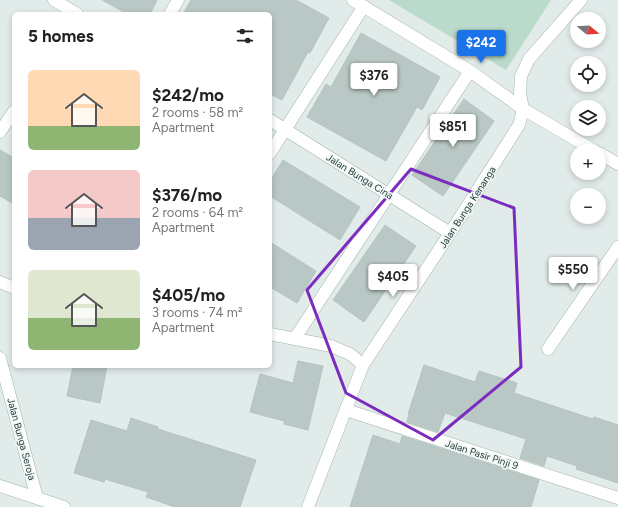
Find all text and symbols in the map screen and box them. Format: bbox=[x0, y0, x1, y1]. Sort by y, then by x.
north arrow bbox=[570, 12, 606, 48]
map controls bbox=[570, 12, 606, 224]
icon: filters bbox=[234, 25, 256, 47]
text: 5 homes bbox=[28, 26, 94, 46]
pin: $242 bbox=[457, 30, 505, 64]
text: $242 bbox=[466, 35, 496, 50]
button: locate bbox=[570, 56, 606, 92]
pin: $376 bbox=[350, 63, 398, 97]
text: $376 bbox=[359, 68, 389, 83]
text: $242/mo bbox=[152, 85, 224, 105]
icon: home bbox=[60, 86, 108, 134]
button: layers bbox=[570, 100, 606, 136]
text: 2 rooms · 58 m² bbox=[152, 105, 243, 120]
pin: $851 bbox=[429, 114, 477, 148]
text: $851 bbox=[439, 119, 467, 134]
text: Apartment bbox=[152, 120, 215, 135]
button: + bbox=[570, 144, 606, 180]
street label: Jalan Bunga Cina bbox=[324, 151, 396, 202]
street label: Jalan Bunga Kenanga bbox=[436, 164, 499, 251]
text: $376/mo bbox=[152, 185, 222, 205]
icon: home bbox=[60, 186, 108, 234]
button: − bbox=[570, 188, 606, 224]
text: 2 rooms · 64 m² bbox=[152, 205, 243, 220]
text: Apartment bbox=[152, 220, 215, 235]
pin: $550 bbox=[549, 257, 597, 291]
text: $550 bbox=[558, 262, 588, 277]
pin: $405 bbox=[369, 264, 417, 298]
text: $405 bbox=[377, 269, 409, 284]
text: $405/mo bbox=[152, 285, 225, 305]
icon: home bbox=[60, 286, 108, 334]
text: 3 rooms · 74 m² bbox=[152, 305, 243, 320]
text: Apartment bbox=[152, 320, 215, 335]
street label: Jalan Bunga Seroja bbox=[4, 396, 39, 482]
street label: Jalan Pasir Pinji 9 bbox=[444, 437, 520, 473]

